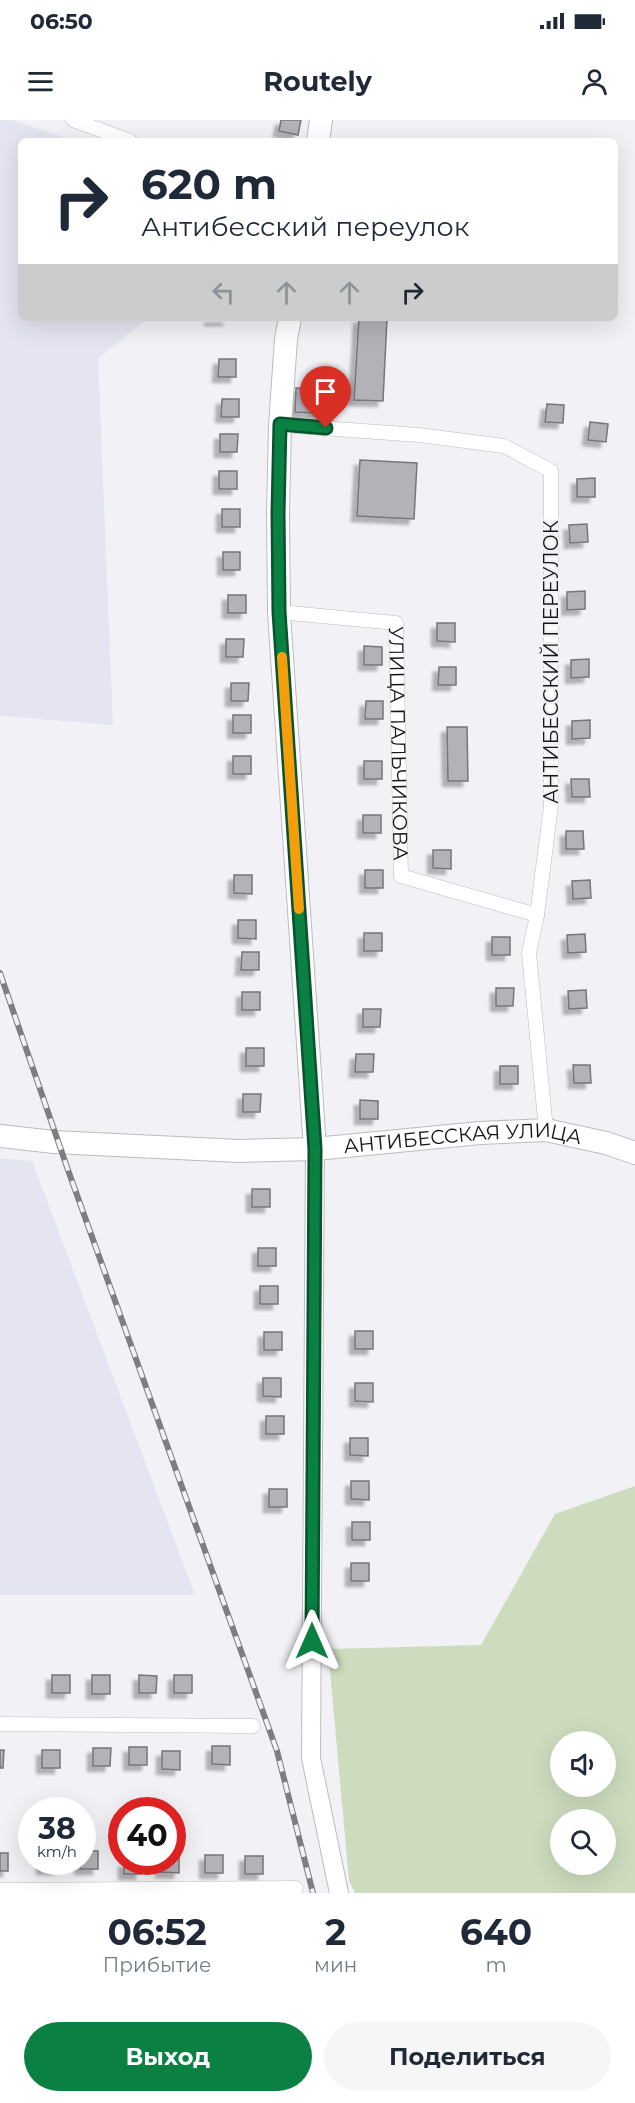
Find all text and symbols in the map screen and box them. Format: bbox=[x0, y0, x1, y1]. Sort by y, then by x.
text: 06:50 bbox=[30, 8, 93, 35]
icon: menu bbox=[24, 65, 57, 98]
text: Routely bbox=[263, 65, 372, 98]
icon: person bbox=[578, 65, 611, 98]
text: 620 m bbox=[141, 158, 277, 210]
icon: right bbox=[42, 162, 120, 240]
text: Антибесский переулок bbox=[141, 210, 469, 243]
icon: left bbox=[207, 276, 240, 309]
icon: ahead bbox=[270, 276, 303, 309]
icon: ahead bbox=[333, 276, 366, 309]
icon: right bbox=[396, 276, 429, 309]
pin bbox=[300, 366, 351, 428]
icon: arrive bbox=[309, 375, 342, 408]
street label: АНТИБЕССКИЙ ПЕРЕУЛОК bbox=[539, 520, 563, 804]
street label: УЛИЦА ПАЛЬЧИКОВА bbox=[384, 626, 413, 861]
street label: АНТИБЕССКАЯ УЛИЦА bbox=[342, 1118, 584, 1158]
position arrow bbox=[280, 1609, 344, 1673]
map controls bbox=[550, 1731, 616, 1875]
button: sound bbox=[550, 1731, 616, 1797]
speed limit sign: 40 bbox=[108, 1797, 186, 1875]
button: search bbox=[550, 1809, 616, 1875]
text: 38 bbox=[38, 1810, 76, 1847]
text: km/h bbox=[37, 1842, 77, 1861]
text: 06:52 bbox=[107, 1910, 207, 1954]
text: 2 bbox=[325, 1910, 346, 1954]
text: 640 bbox=[460, 1910, 532, 1954]
text: Прибытие bbox=[103, 1953, 211, 1977]
text: мин bbox=[314, 1953, 357, 1977]
text: m bbox=[485, 1953, 507, 1977]
button: Выход bbox=[24, 2022, 312, 2091]
button: Поделиться bbox=[324, 2022, 611, 2091]

